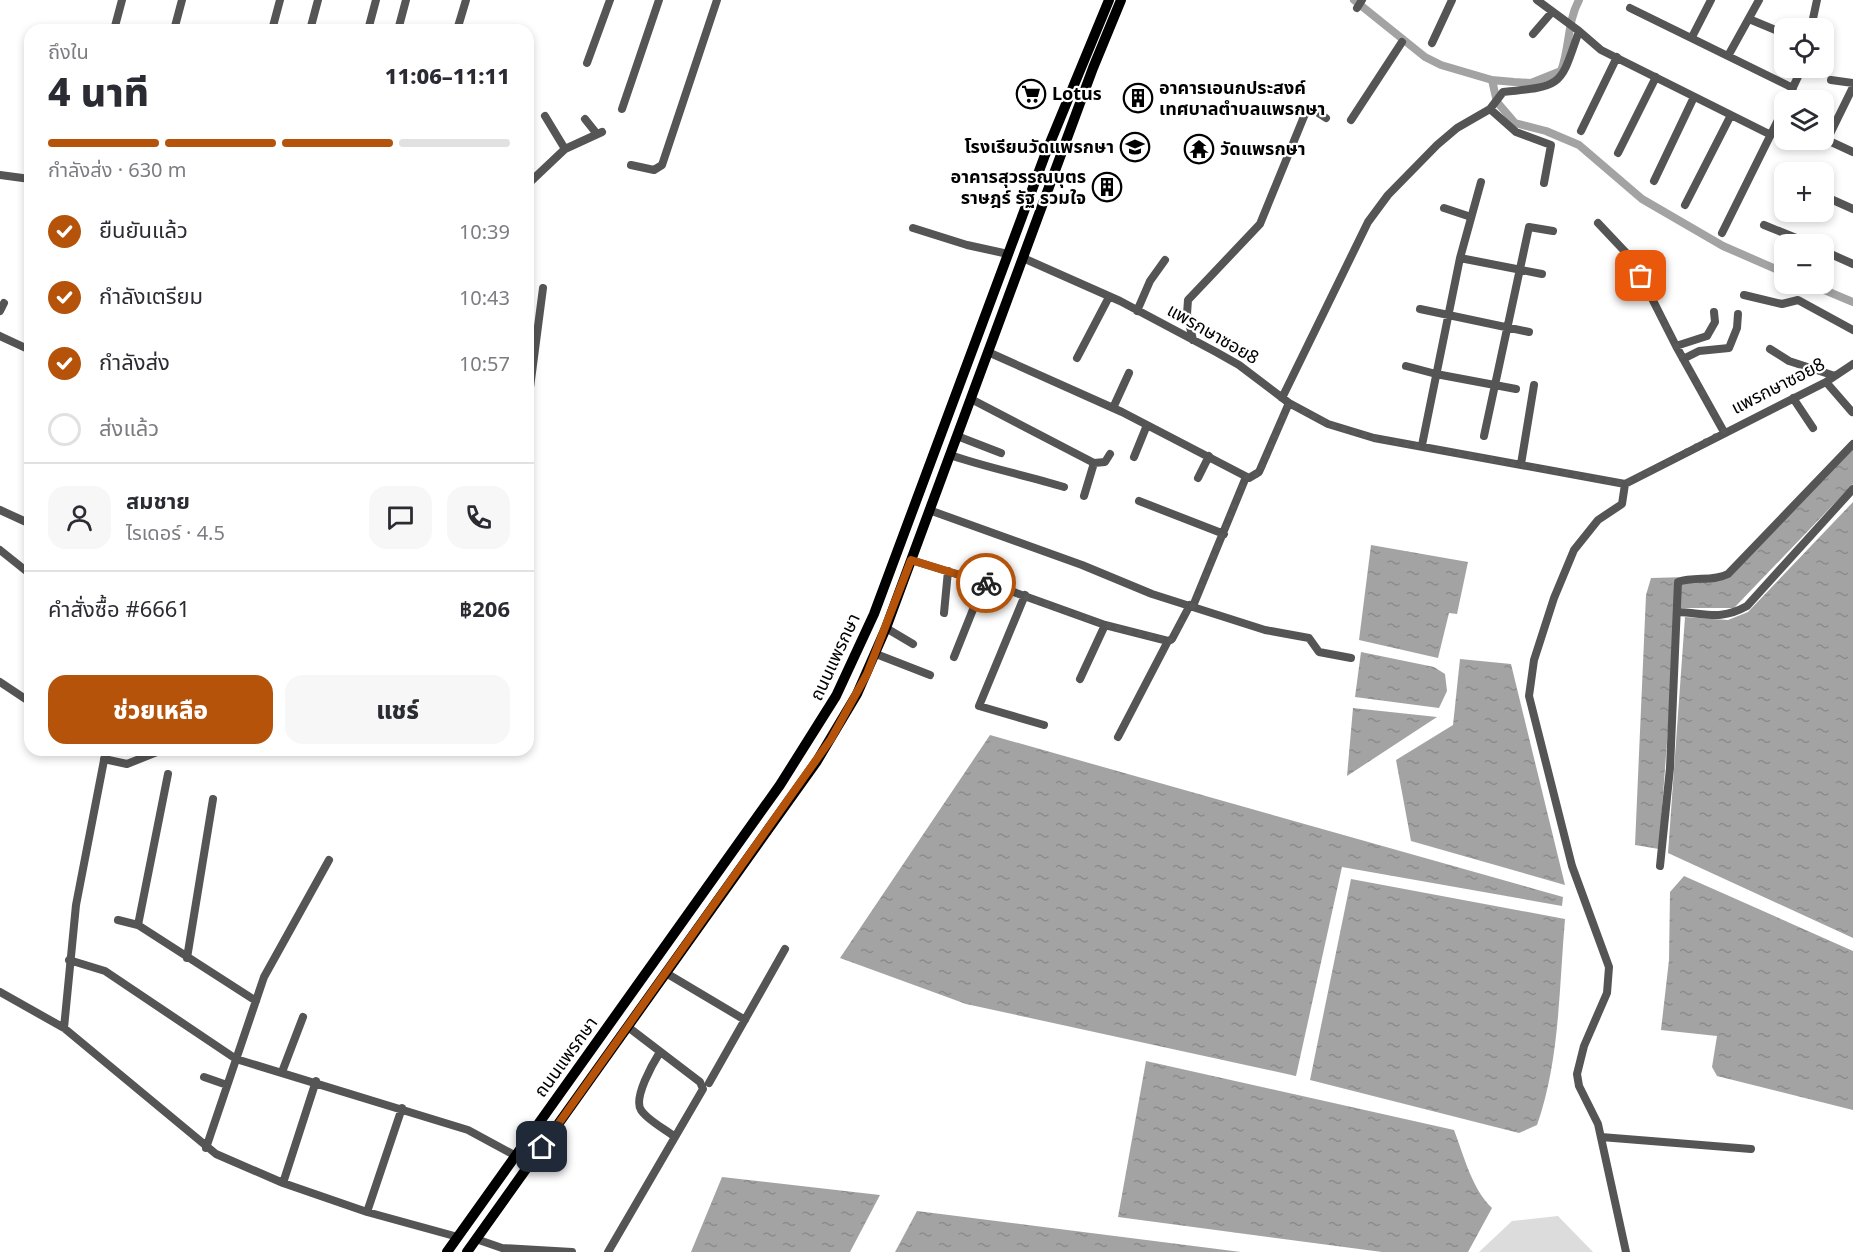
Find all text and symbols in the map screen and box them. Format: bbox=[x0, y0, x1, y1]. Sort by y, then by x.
map controls bbox=[1774, 18, 1834, 294]
button: locate bbox=[1774, 18, 1834, 78]
text: ถึงใน bbox=[48, 38, 89, 65]
text: 11:06–11:11 bbox=[385, 60, 510, 90]
text: 4 นาที bbox=[48, 64, 149, 117]
place label: อาคารเอนกประสงค์ เทศบาลตำบลแพรกษา bbox=[1159, 75, 1325, 120]
supermarket icon: Lotus bbox=[1015, 78, 1047, 110]
place label: Lotus bbox=[1052, 81, 1102, 105]
building icon: อาคารเอนกประสงค์ เทศบาลตำบลแพรกษา bbox=[1122, 82, 1154, 114]
button: layers bbox=[1774, 90, 1834, 150]
school or university icon: โรงเรียนวัดแพรกษา bbox=[1119, 131, 1151, 163]
temple icon: วัดแพรกษา bbox=[1183, 133, 1215, 165]
place label: โรงเรียนวัดแพรกษา bbox=[964, 134, 1114, 158]
place label: วัดแพรกษา bbox=[1220, 136, 1306, 160]
text: กำลังส่ง · 630 m bbox=[48, 156, 186, 183]
button: + bbox=[1774, 162, 1834, 222]
place label: อาคารสุวรรณบุตร ราษฎร์ รัฐ รวมใจ bbox=[951, 164, 1086, 209]
building icon: อาคารสุวรรณบุตร ราษฎร์ รัฐ รวมใจ bbox=[1091, 171, 1123, 203]
text: ยืนยันแล้ว bbox=[99, 214, 188, 244]
icon: check bbox=[48, 215, 81, 248]
text: 10:39 bbox=[459, 218, 510, 245]
button: − bbox=[1774, 234, 1834, 294]
pin bbox=[1615, 250, 1666, 301]
icon: bag bbox=[1624, 259, 1657, 292]
text: กำลังเตรียม bbox=[99, 280, 203, 310]
icon: check bbox=[48, 281, 81, 314]
text: 10:43 bbox=[459, 284, 510, 311]
street label: แพรกษาซอย8 bbox=[1163, 297, 1264, 369]
text: กำลังส่ง bbox=[99, 346, 170, 376]
icon: check bbox=[48, 347, 81, 380]
text: 10:57 bbox=[459, 350, 510, 377]
street label: แพรกษาซอย8 bbox=[1727, 351, 1828, 419]
text: ส่งแล้ว bbox=[99, 412, 159, 442]
text: สมชาย bbox=[126, 485, 190, 515]
button: person bbox=[48, 486, 111, 549]
button: chat bbox=[369, 486, 432, 549]
button: phone bbox=[447, 486, 510, 549]
text: ไรเดอร์ · 4.5 bbox=[126, 519, 225, 546]
courier bbox=[956, 553, 1016, 613]
icon: bike bbox=[970, 567, 1003, 600]
text: คำสั่งซื้อ #6661 bbox=[48, 593, 190, 623]
text: ฿206 bbox=[459, 593, 510, 623]
street label: ถนนแพรกษา bbox=[803, 609, 865, 704]
button: ช่วยเหลือ bbox=[48, 675, 273, 744]
button: แชร์ bbox=[285, 675, 510, 744]
street label: ถนนแพรกษา bbox=[528, 1011, 602, 1101]
pin bbox=[516, 1121, 567, 1172]
icon: home bbox=[525, 1130, 558, 1163]

